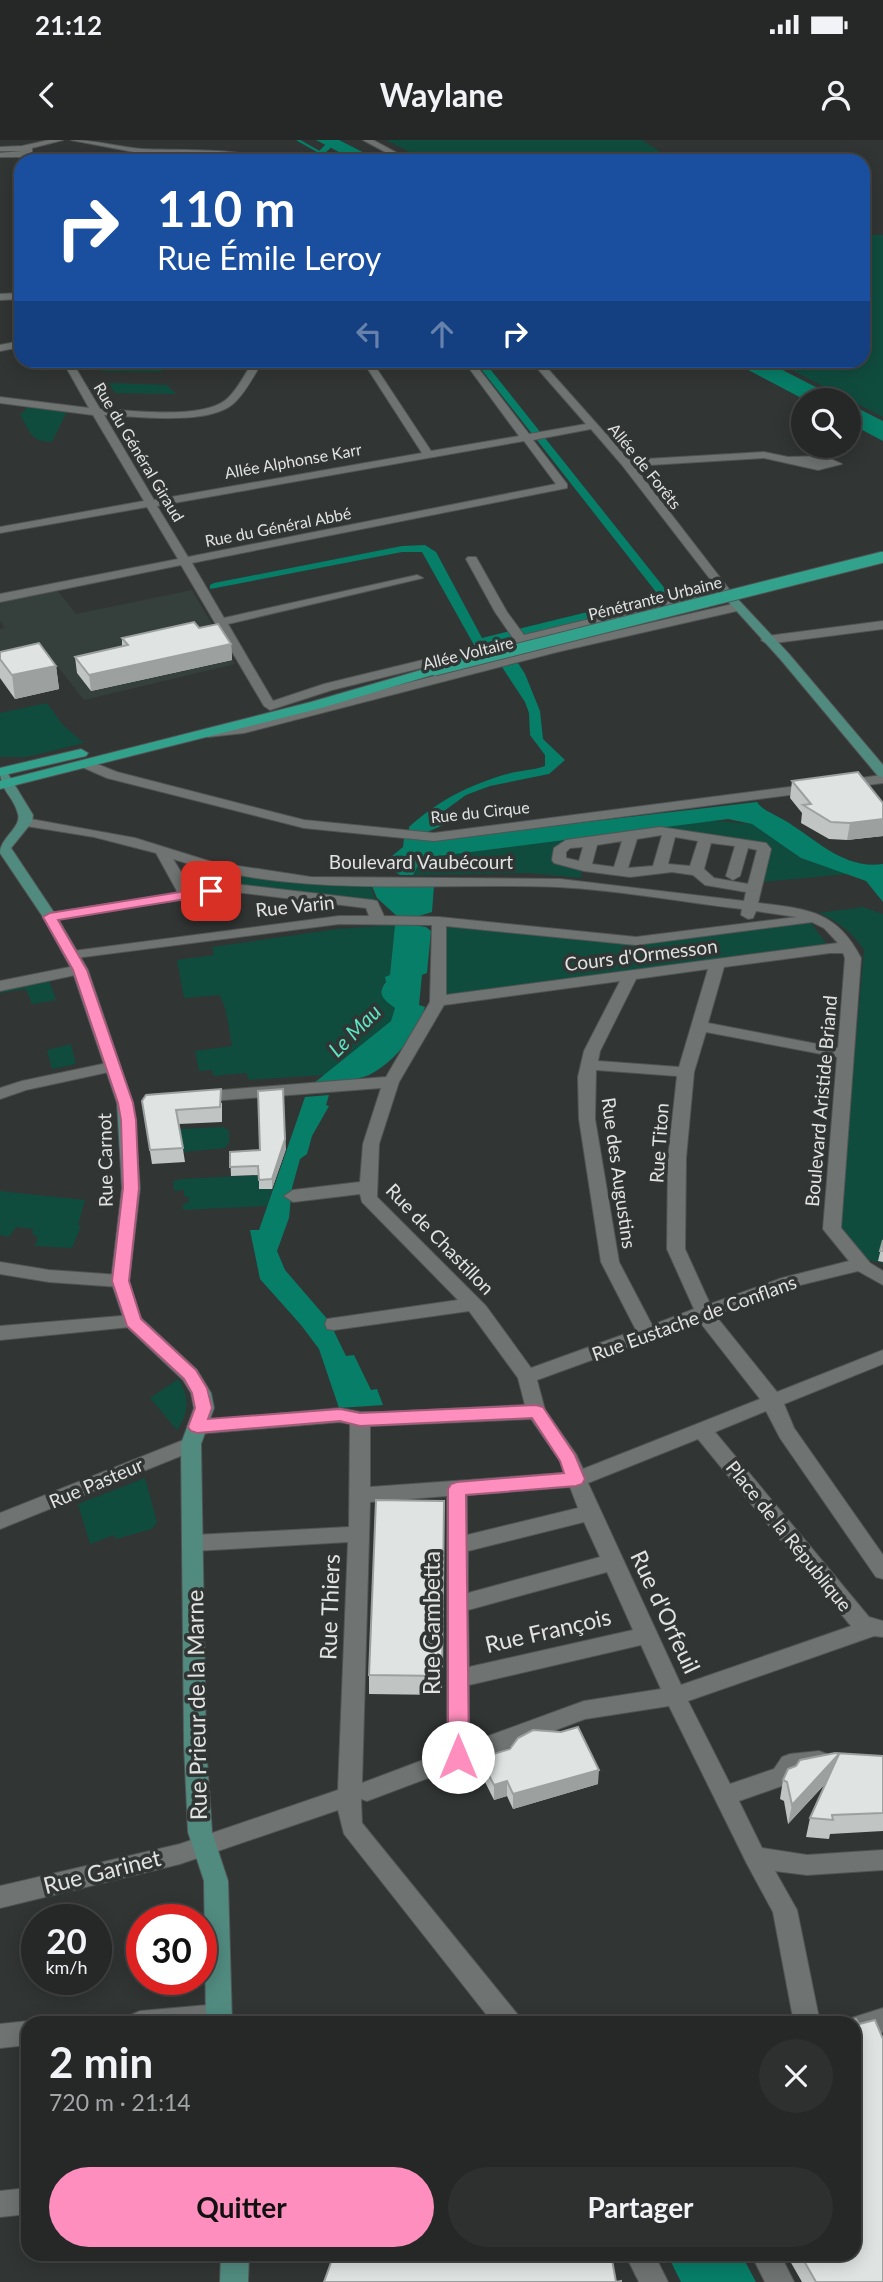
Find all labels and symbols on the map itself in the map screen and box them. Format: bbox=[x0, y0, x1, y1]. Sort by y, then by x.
street label: Rue du Général Giraud bbox=[90, 379, 189, 525]
street label: Allée de Forêts bbox=[605, 419, 686, 512]
street label: Allée Alphonse Karr bbox=[223, 439, 363, 482]
street label: Rue du Général Abbé bbox=[203, 503, 353, 550]
street label: Pénétrante Urbaine bbox=[586, 572, 724, 623]
street label: Allée Voltaire bbox=[421, 632, 515, 673]
street label: Rue du Cirque bbox=[429, 797, 530, 826]
street label: Boulevard Vaubécourt bbox=[329, 850, 513, 873]
pin bbox=[181, 861, 241, 921]
street label: Rue Varin bbox=[254, 890, 336, 921]
street label: Cours d'Ormesson bbox=[563, 934, 719, 975]
street label: Boulevard Aristide Briand bbox=[800, 994, 841, 1208]
water label: Le Mau bbox=[323, 999, 385, 1061]
street label: Rue des Augustins bbox=[597, 1096, 642, 1250]
street label: Rue Titon bbox=[644, 1102, 673, 1184]
street label: Rue Carnot bbox=[92, 1113, 117, 1207]
street label: Rue de Chastillon bbox=[382, 1178, 499, 1299]
street label: Rue Eustache de Conflans bbox=[588, 1270, 799, 1365]
street label: Rue Pasteur bbox=[45, 1452, 146, 1513]
street label: Place de la République bbox=[722, 1456, 857, 1616]
street label: Rue d'Orfeuil bbox=[625, 1546, 707, 1678]
street label: Rue Gambetta bbox=[417, 1551, 445, 1695]
street label: Rue Thiers bbox=[313, 1553, 345, 1661]
street label: Rue Prieur de la Marne bbox=[180, 1590, 212, 1820]
street label: Rue François bbox=[482, 1602, 614, 1658]
position arrow bbox=[421, 1720, 495, 1794]
street label: Rue Garinet bbox=[40, 1843, 164, 1899]
speed limit sign: 30 bbox=[126, 1904, 217, 1995]

